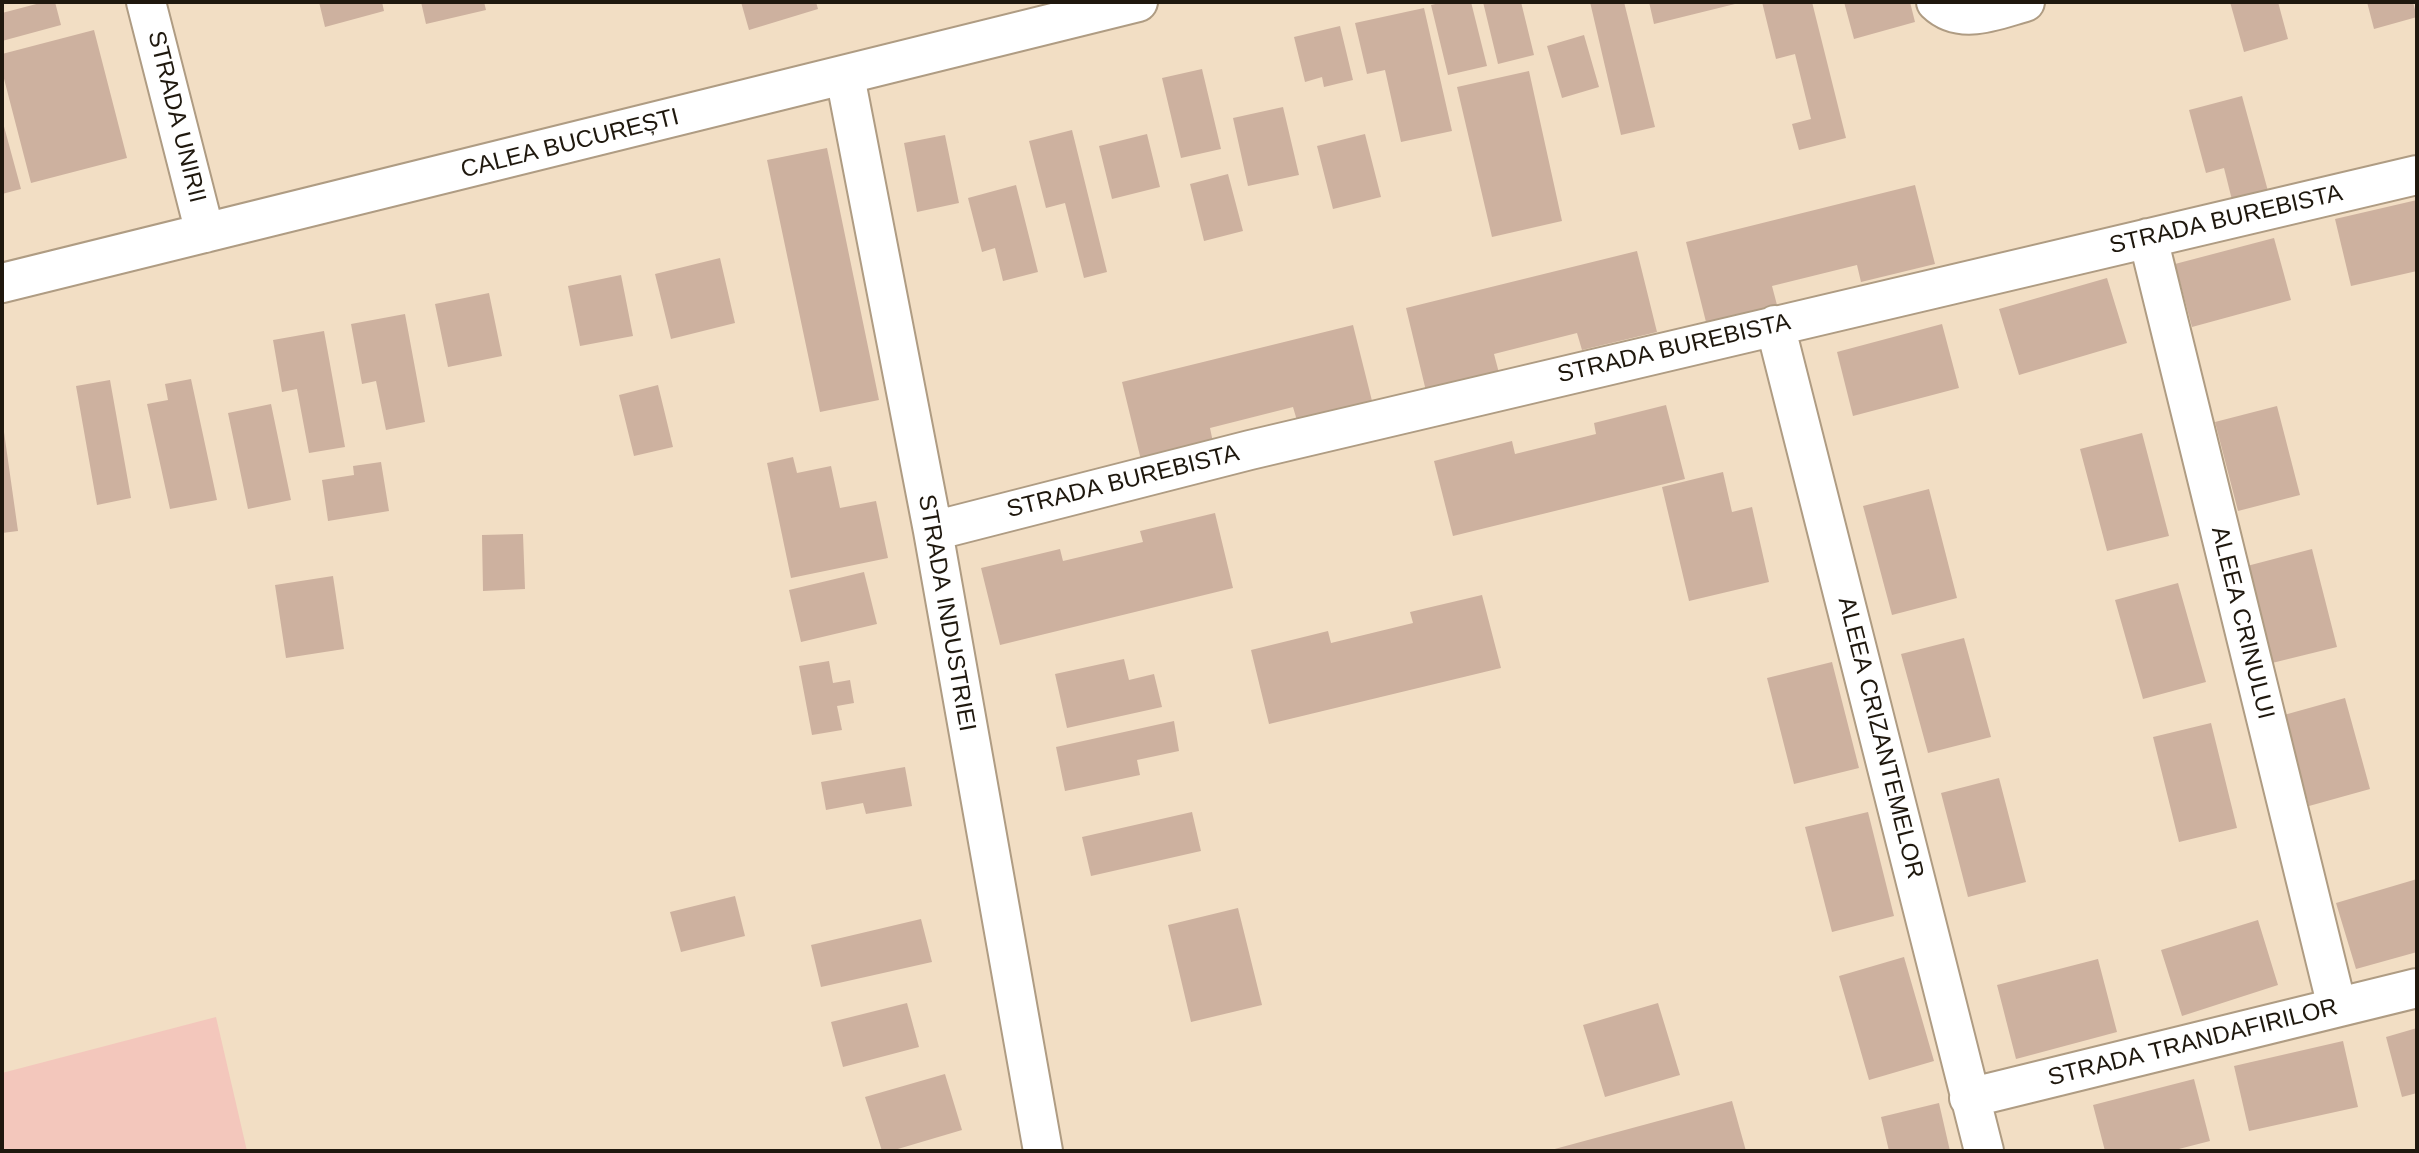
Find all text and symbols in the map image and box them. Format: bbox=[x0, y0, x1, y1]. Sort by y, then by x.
street label: STRADA UNIRII bbox=[141, 28, 211, 206]
street label: CALEA BUCUREȘTI bbox=[458, 103, 682, 185]
street label: STRADA BUREBISTA bbox=[2107, 179, 2345, 261]
street label: STRADA BUREBISTA bbox=[1555, 308, 1793, 390]
street label: STRADA BUREBISTA bbox=[1004, 439, 1242, 525]
street label: STRADA INDUSTRIEI bbox=[911, 492, 981, 734]
street label: ALEEA CRINULUI bbox=[2204, 524, 2280, 722]
street label: ALEEA CRIZANTEMELOR bbox=[1831, 594, 1929, 882]
street label: STRADA TRANDAFIRILOR bbox=[2045, 993, 2341, 1093]

